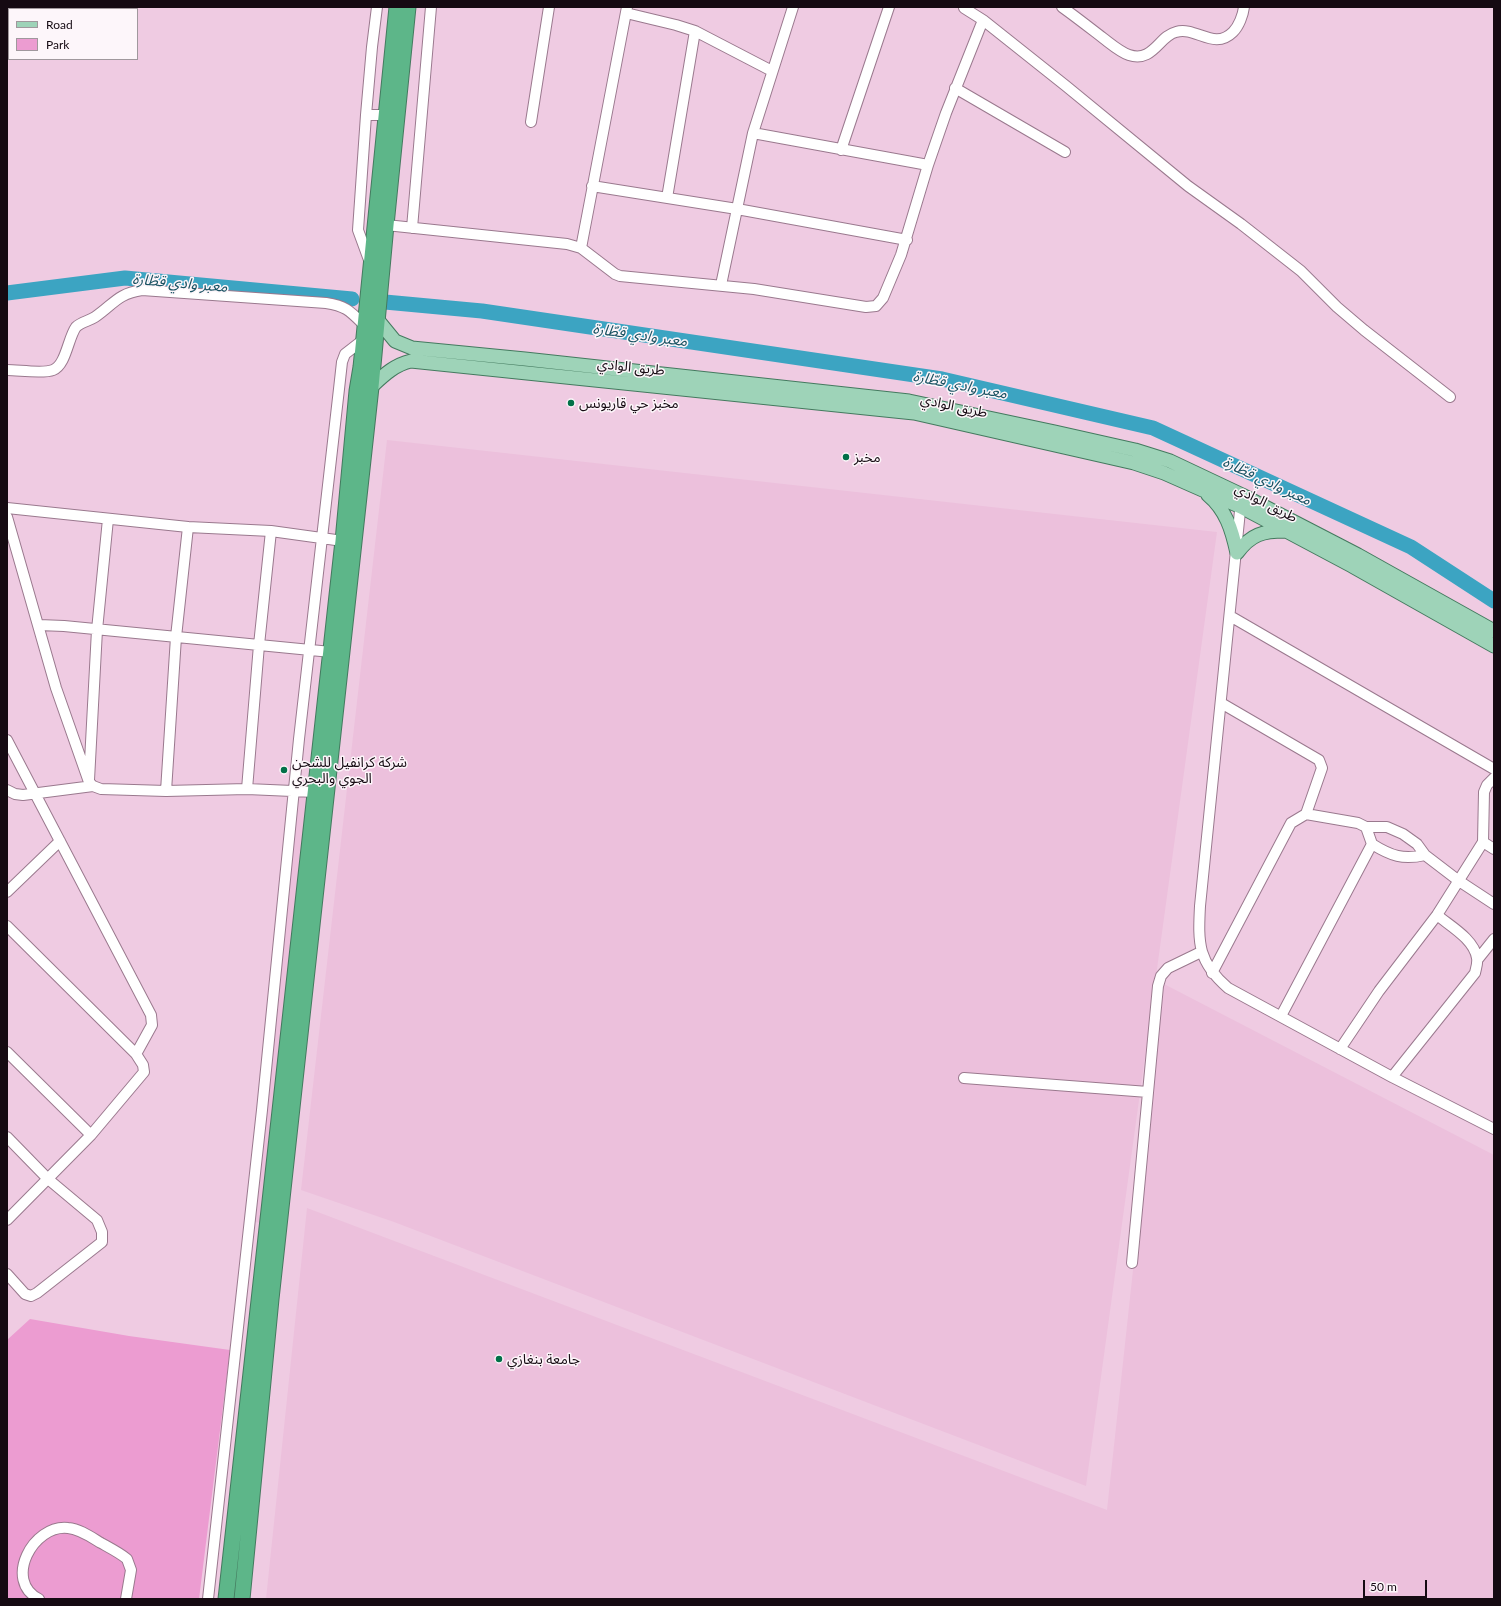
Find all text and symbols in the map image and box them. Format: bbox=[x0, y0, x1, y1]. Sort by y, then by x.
legend bbox=[8, 8, 138, 60]
text: Road bbox=[46, 17, 73, 32]
text: Park bbox=[46, 37, 69, 52]
water label: معبر وادي قطّارة bbox=[132, 270, 228, 296]
water label: معبر وادي قطّارة bbox=[592, 319, 688, 351]
street label: طريق الوادي bbox=[596, 355, 666, 379]
water label: معبر وادي قطّارة bbox=[911, 367, 1009, 403]
street label: طريق الوادي bbox=[919, 391, 989, 421]
place label: مخبز حي قاريونس bbox=[579, 395, 679, 411]
marker: مخبز حي قاريونس bbox=[566, 398, 576, 408]
place label: مخبز bbox=[854, 449, 881, 465]
marker: مخبز bbox=[841, 452, 851, 462]
water label: معبر وادي قطّارة bbox=[1220, 453, 1314, 509]
street label: طريق الوادي bbox=[1232, 480, 1300, 526]
place label: شركة كرانفيل للشحن الجوي والبحري bbox=[292, 754, 407, 786]
marker: شركة كرانفيل للشحن الجوي والبحري bbox=[279, 765, 289, 775]
place label: جامعة بنغازي bbox=[507, 1351, 580, 1367]
marker: جامعة بنغازي bbox=[494, 1354, 504, 1364]
scale bar bbox=[1365, 1572, 1429, 1598]
text: 50 m bbox=[1370, 1579, 1397, 1594]

